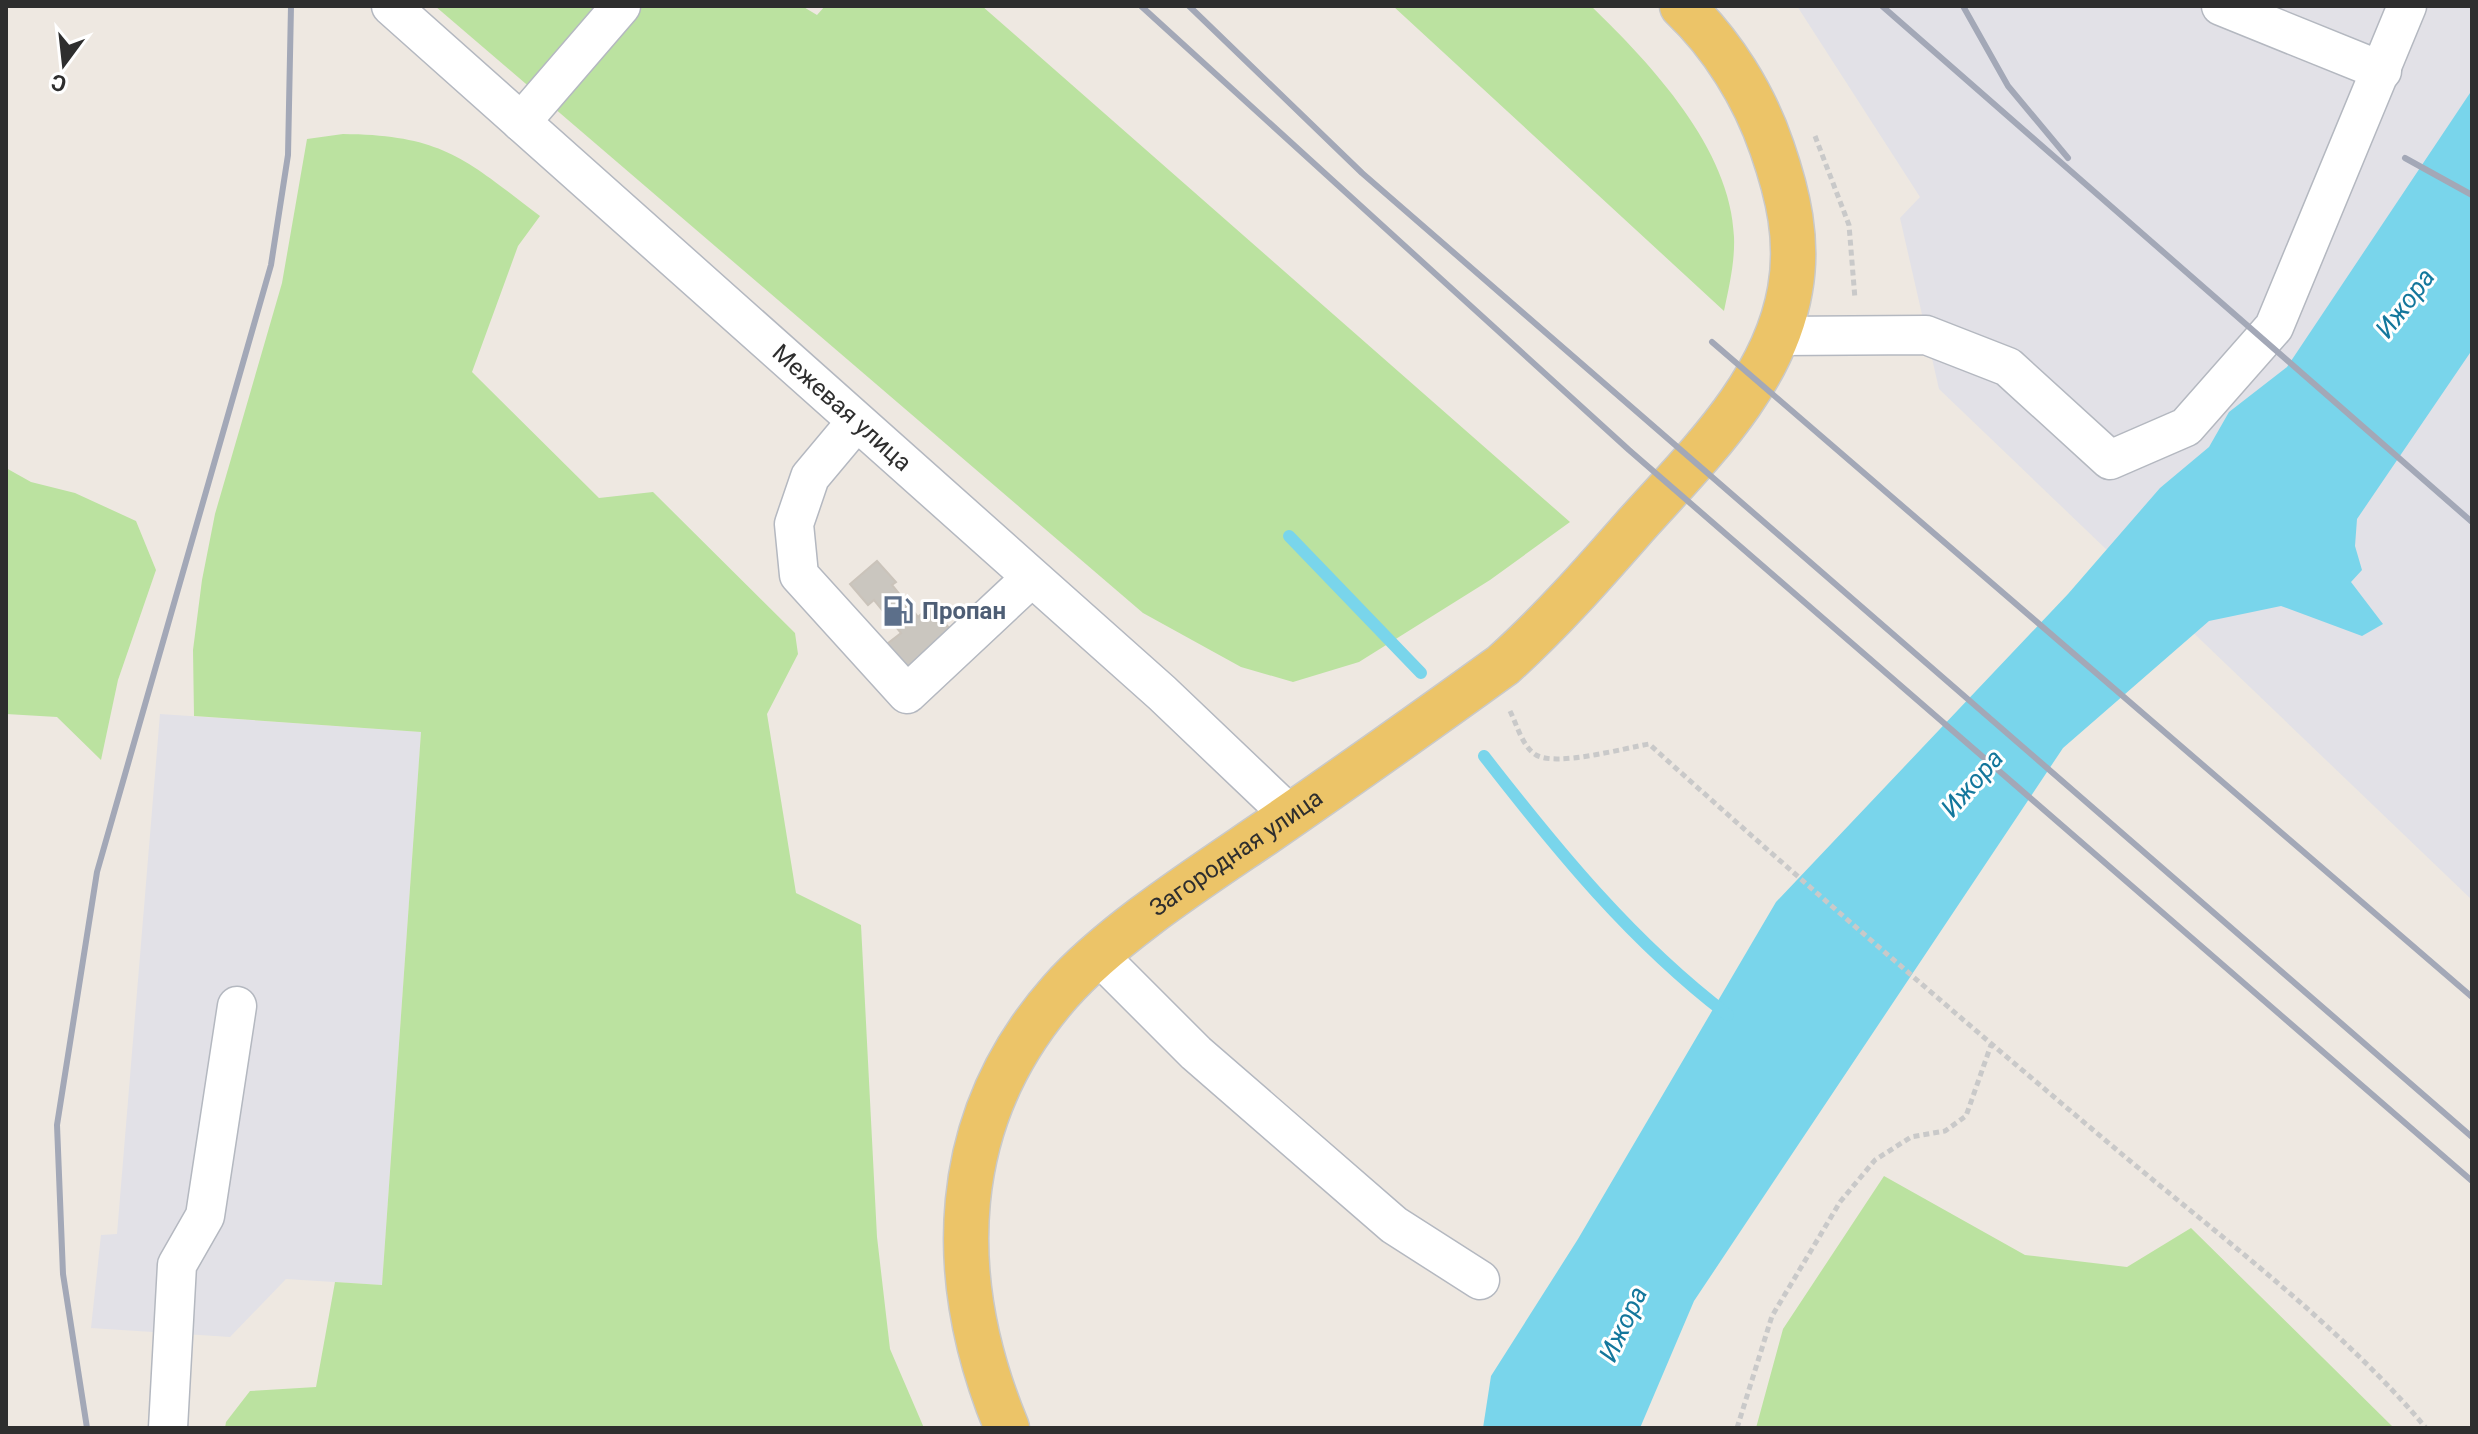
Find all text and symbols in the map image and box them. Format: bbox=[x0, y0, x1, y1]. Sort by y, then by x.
north arrow bbox=[24, 24, 104, 104]
text: С bbox=[49, 69, 69, 97]
water label: Ижора bbox=[2369, 262, 2441, 344]
street label: Межевая улица bbox=[767, 339, 917, 477]
fuel station icon: Пропан bbox=[881, 594, 915, 628]
place label: Пропан bbox=[922, 597, 1006, 625]
water label: Ижора bbox=[1935, 743, 2009, 823]
street label: Загородная улица bbox=[1144, 783, 1328, 922]
water label: Ижора bbox=[1593, 1282, 1653, 1366]

